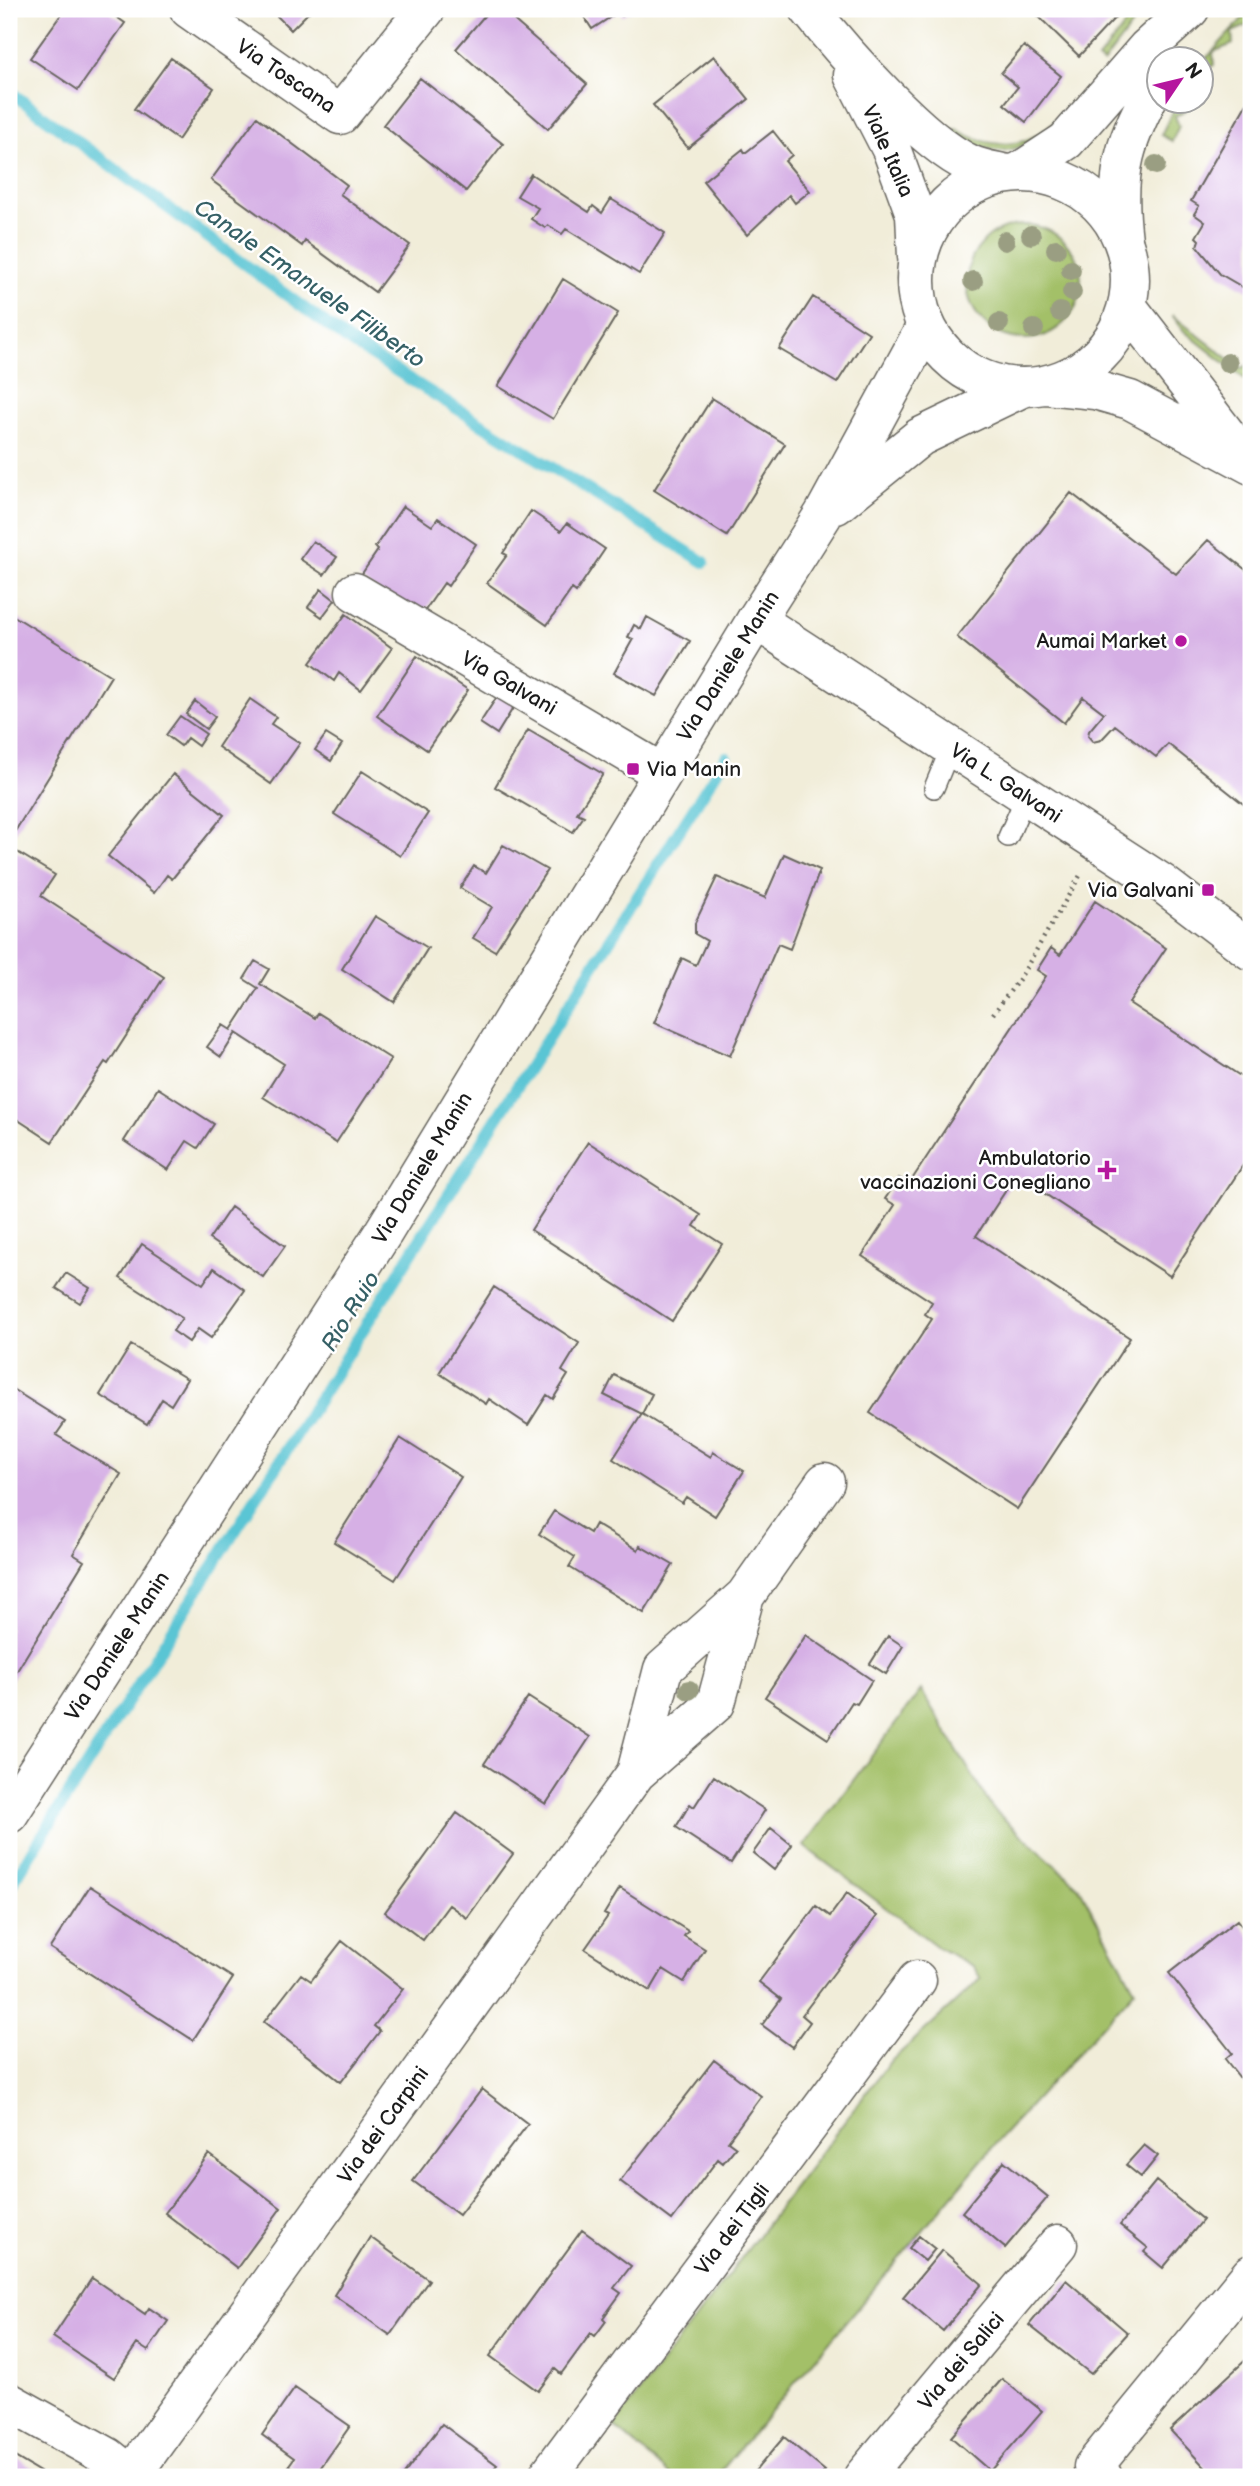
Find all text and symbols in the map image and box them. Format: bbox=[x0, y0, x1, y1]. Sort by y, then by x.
street label: Via Toscana bbox=[231, 34, 340, 119]
north arrow bbox=[1144, 46, 1214, 116]
text: N bbox=[1179, 59, 1206, 84]
street label: Viale Italia bbox=[856, 101, 919, 201]
water label: Canale Emanuele Filiberto bbox=[188, 193, 430, 374]
street label: Via Daniele Manin bbox=[672, 586, 785, 746]
place label: Aumai Market bbox=[1036, 629, 1168, 654]
marker: Aumai Market bbox=[1173, 633, 1189, 649]
street label: Via Galvani bbox=[456, 646, 561, 721]
street label: Via L. Galvani bbox=[945, 738, 1066, 829]
place label: Via Manin bbox=[647, 757, 741, 782]
marker: Via Manin bbox=[625, 761, 641, 777]
place label: Via Galvani bbox=[1088, 878, 1194, 903]
marker: Via Galvani bbox=[1200, 882, 1216, 898]
street label: Via Daniele Manin bbox=[367, 1088, 478, 1249]
place label: Ambulatorio vaccinazioni Conegliano bbox=[859, 1146, 1091, 1195]
marker: Ambulatorio vaccinazioni Conegliano bbox=[1097, 1160, 1117, 1180]
water label: Rio Ruio bbox=[315, 1266, 386, 1357]
street label: Via Daniele Manin bbox=[60, 1567, 175, 1726]
street label: Via dei Carpini bbox=[333, 2062, 434, 2189]
street label: Via dei Tigli bbox=[690, 2179, 775, 2280]
street label: Via dei Salici bbox=[913, 2307, 1010, 2415]

